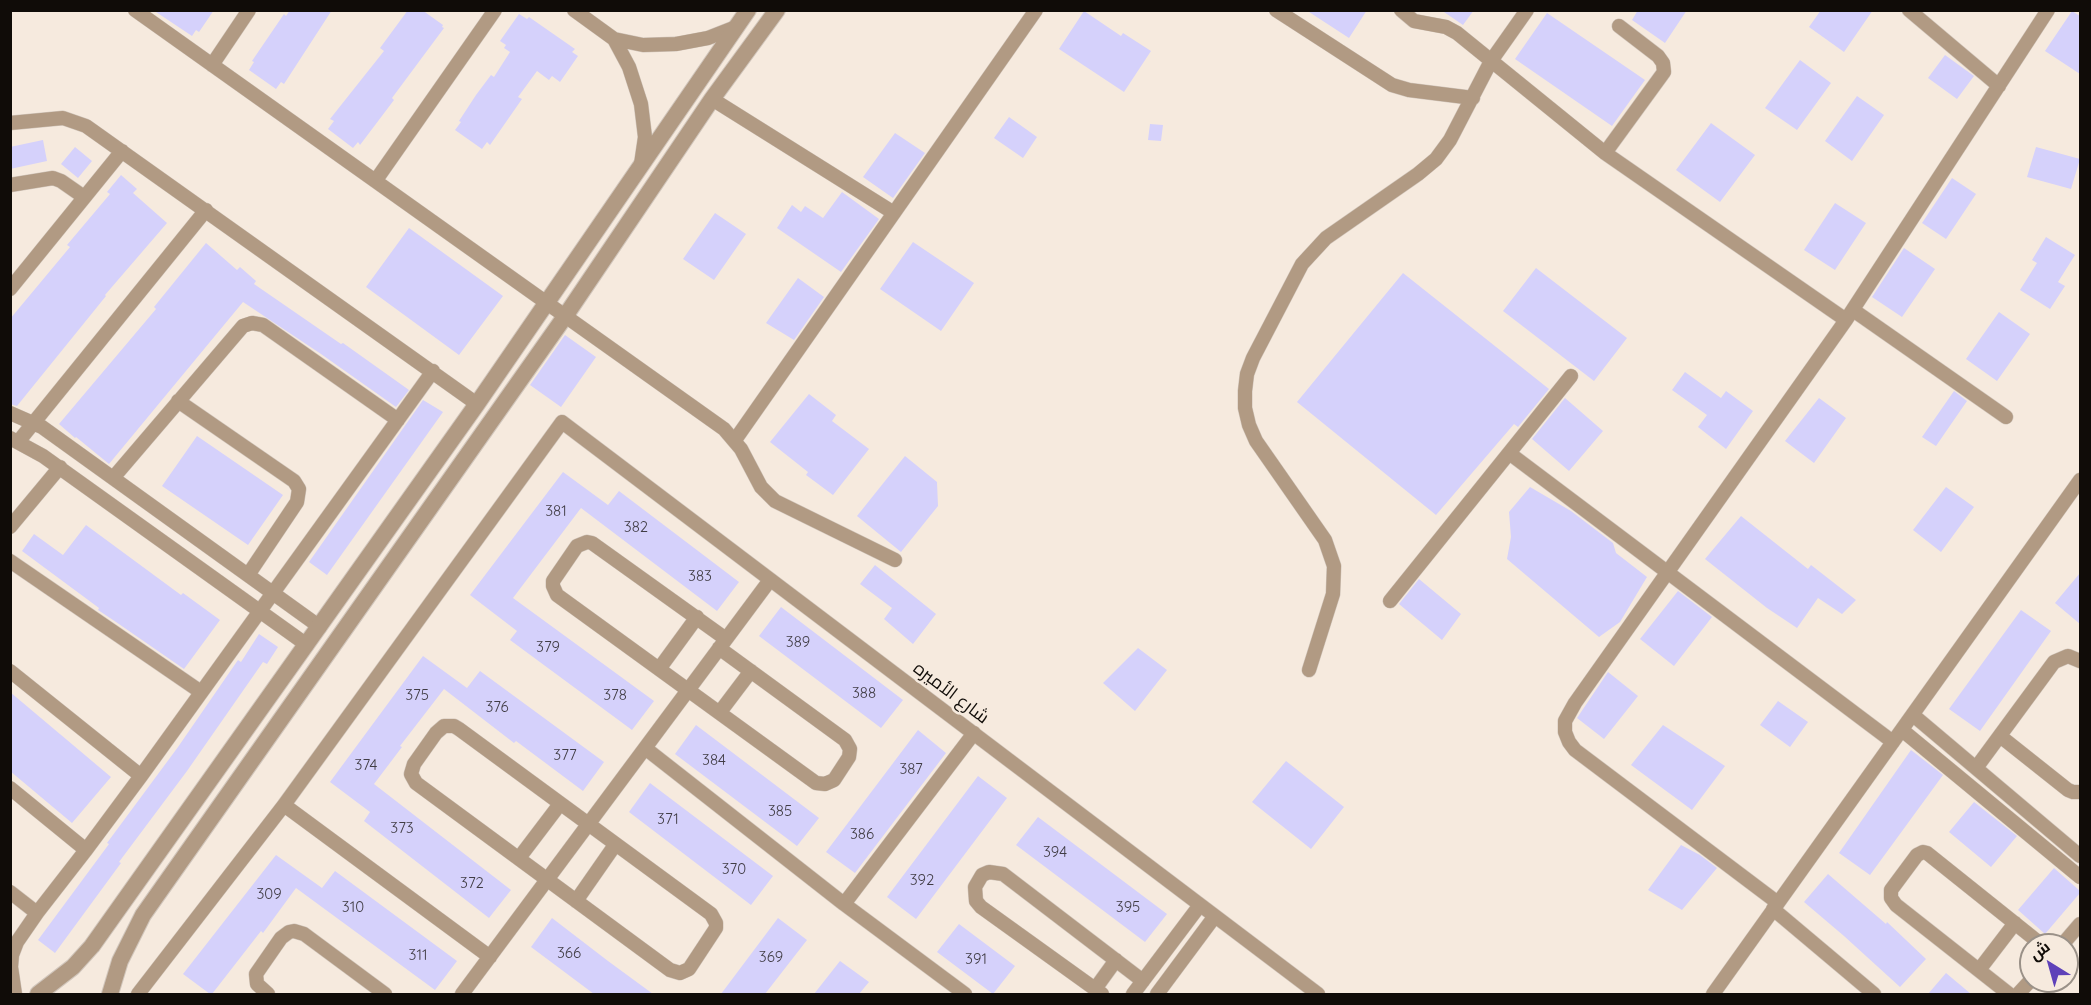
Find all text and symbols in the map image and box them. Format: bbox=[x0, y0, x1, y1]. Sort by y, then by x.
house number: 381 bbox=[545, 502, 567, 520]
house number: 382 bbox=[624, 518, 648, 536]
house number: 383 bbox=[688, 567, 712, 585]
house number: 389 bbox=[786, 633, 810, 651]
house number: 379 bbox=[536, 638, 560, 656]
street label: شارع الأميره bbox=[909, 658, 993, 728]
house number: 388 bbox=[852, 684, 876, 702]
house number: 375 bbox=[405, 686, 429, 704]
house number: 378 bbox=[603, 686, 627, 704]
house number: 376 bbox=[485, 698, 509, 716]
house number: 377 bbox=[553, 746, 577, 764]
house number: 384 bbox=[702, 751, 726, 769]
house number: 374 bbox=[355, 756, 377, 774]
house number: 387 bbox=[899, 760, 923, 778]
house number: 385 bbox=[768, 802, 792, 820]
house number: 371 bbox=[657, 810, 679, 828]
house number: 373 bbox=[390, 819, 414, 837]
house number: 386 bbox=[850, 825, 874, 843]
house number: 394 bbox=[1043, 843, 1067, 861]
house number: 370 bbox=[722, 860, 746, 878]
house number: 392 bbox=[910, 871, 934, 889]
house number: 372 bbox=[460, 874, 484, 892]
house number: 309 bbox=[256, 885, 282, 903]
house number: 310 bbox=[342, 898, 364, 916]
house number: 395 bbox=[1116, 898, 1140, 916]
north arrow bbox=[2019, 933, 2079, 993]
text: ش bbox=[2025, 936, 2054, 964]
house number: 366 bbox=[557, 944, 581, 962]
house number: 311 bbox=[409, 946, 427, 964]
house number: 369 bbox=[759, 948, 783, 966]
house number: 391 bbox=[965, 950, 987, 968]

